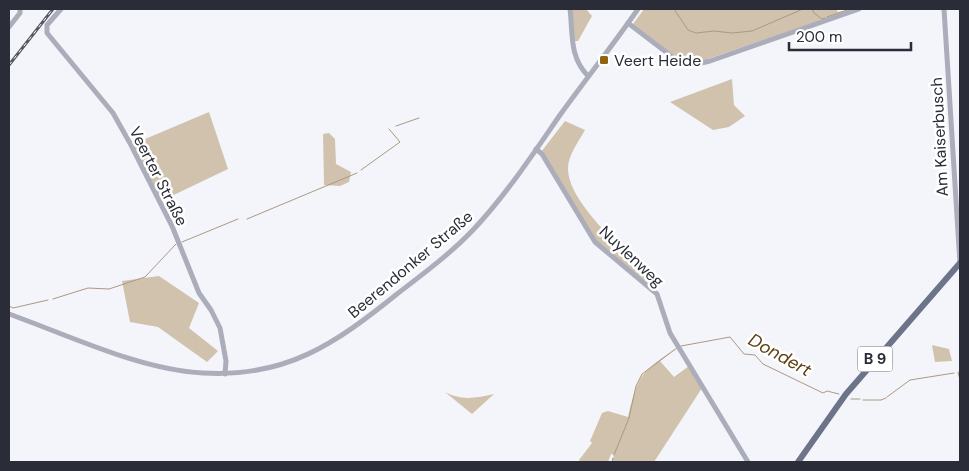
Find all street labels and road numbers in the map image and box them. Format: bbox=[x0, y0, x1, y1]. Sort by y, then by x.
street label: Am Kaiserbusch bbox=[926, 77, 953, 197]
street label: Veerter Straße bbox=[125, 123, 193, 229]
street label: Beerendonker Straße bbox=[344, 206, 477, 323]
street label: Nuylenweg bbox=[595, 221, 668, 292]
road number: B 9 bbox=[858, 346, 892, 372]

